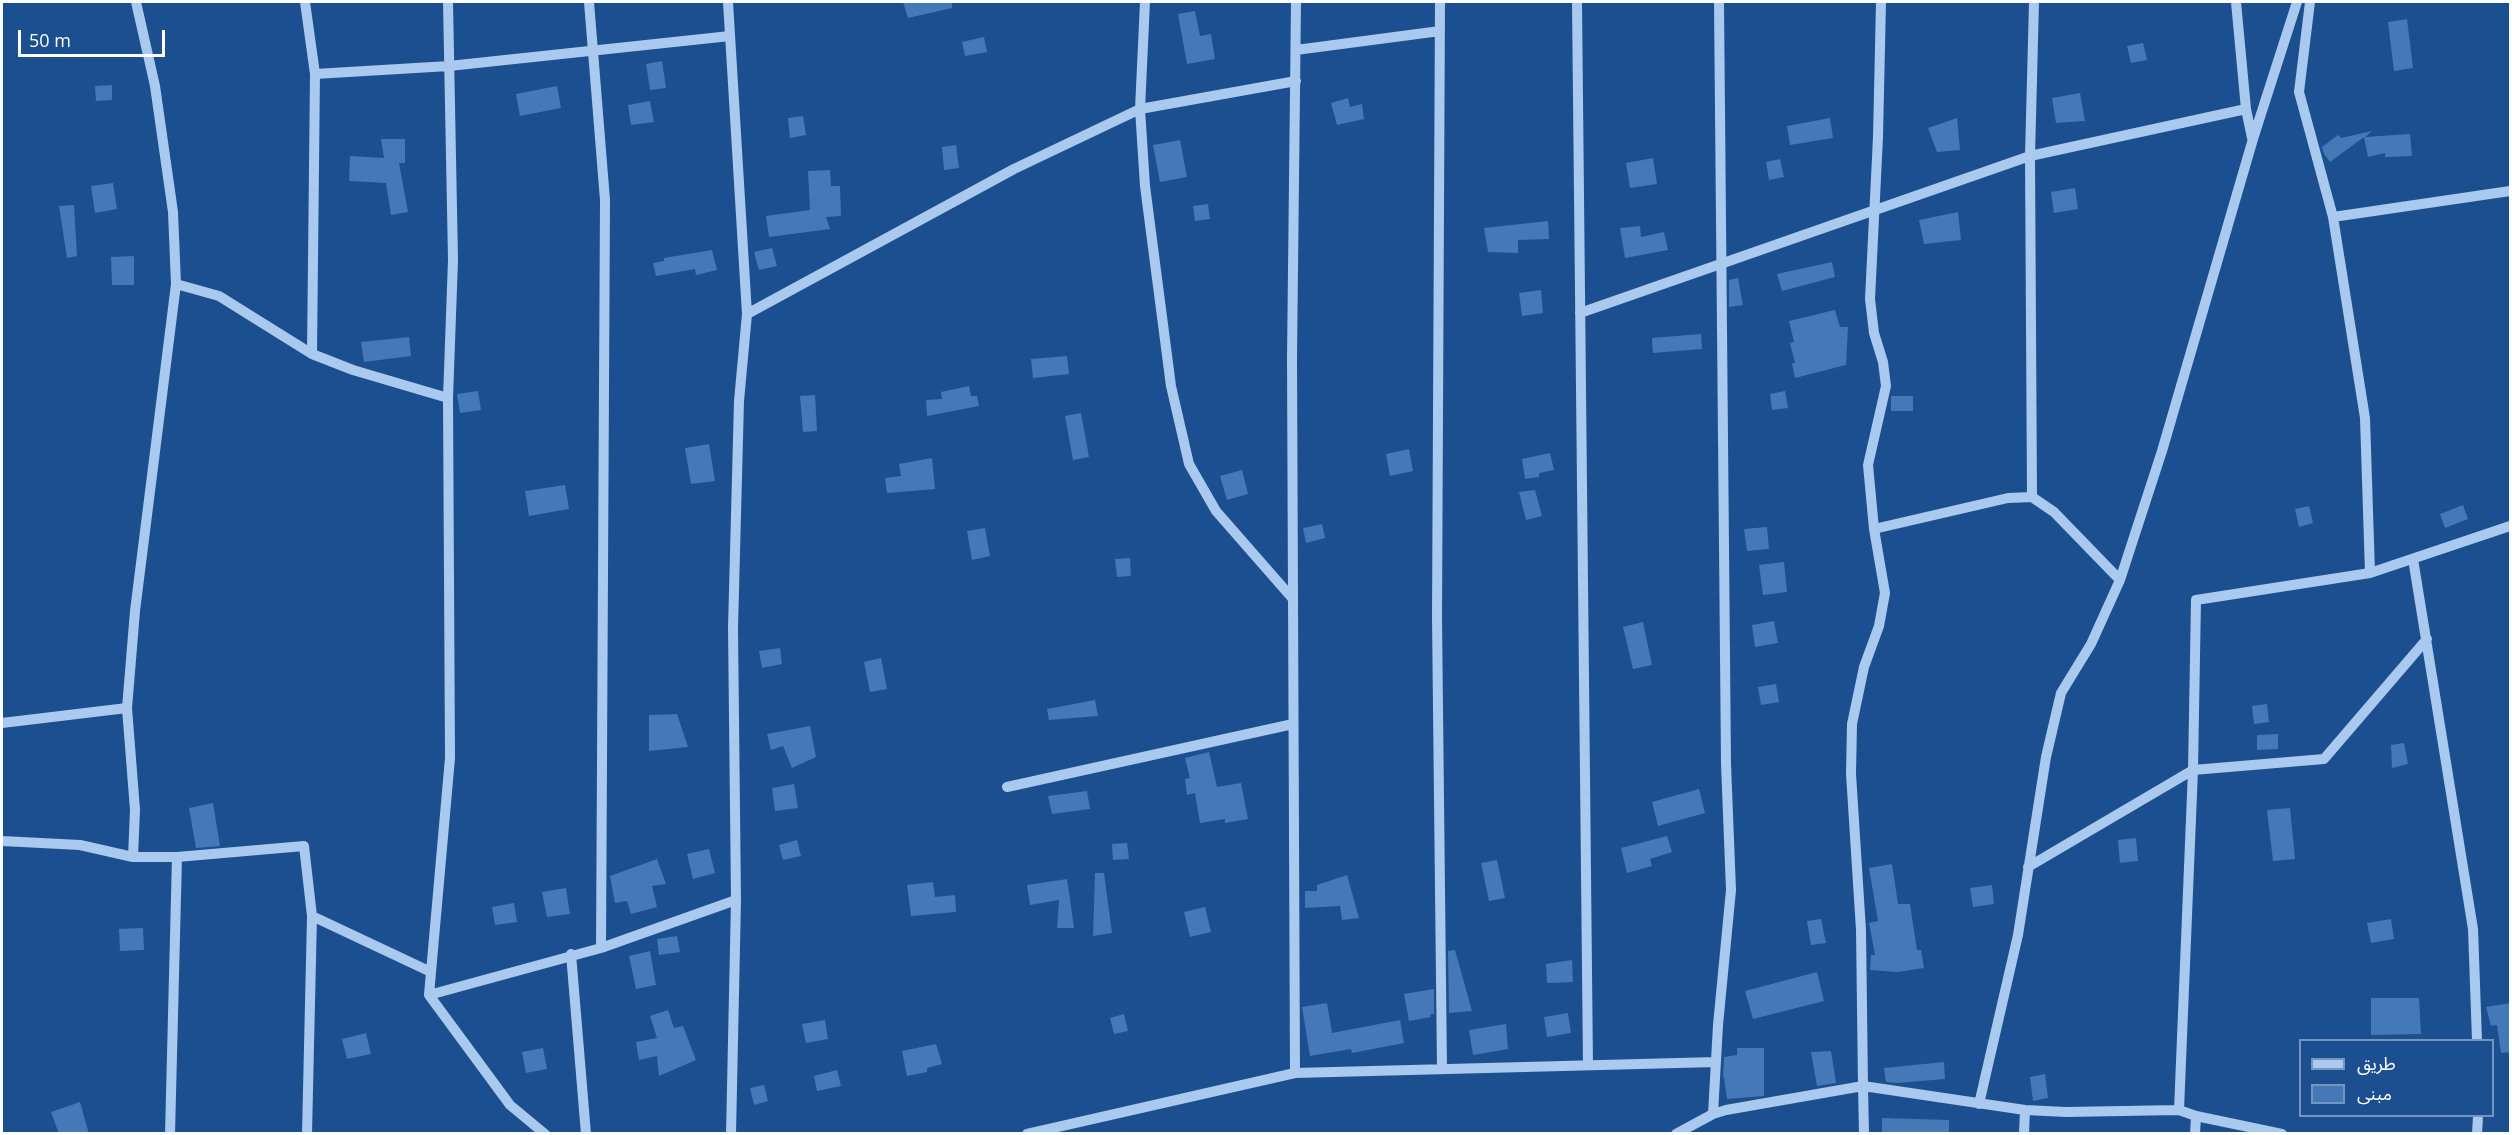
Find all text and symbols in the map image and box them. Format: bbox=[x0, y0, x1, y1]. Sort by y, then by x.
scale bar bbox=[21, 18, 168, 56]
text: 50 m bbox=[29, 28, 71, 52]
legend bbox=[2299, 1039, 2494, 1117]
text: طريق bbox=[2357, 1051, 2396, 1075]
text: مبنى bbox=[2357, 1081, 2392, 1105]

